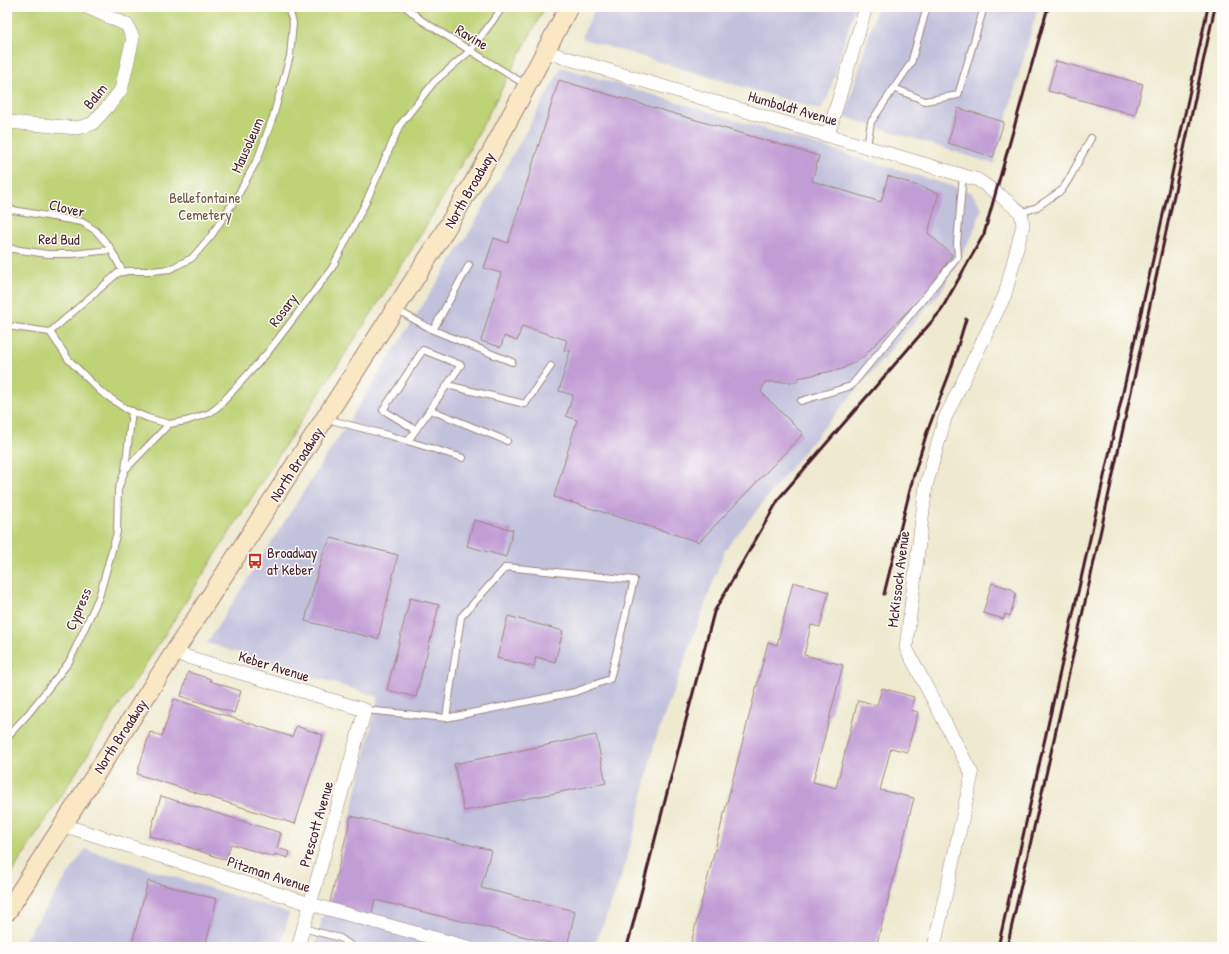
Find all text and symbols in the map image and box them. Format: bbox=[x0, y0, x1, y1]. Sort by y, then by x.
street label: Ravine bbox=[452, 19, 492, 55]
street label: Balm bbox=[78, 79, 112, 113]
street label: Humboldt Avenue bbox=[746, 85, 840, 131]
street label: Mausoleum bbox=[225, 114, 269, 176]
street label: North Broadway bbox=[439, 148, 499, 232]
park label: Bellefontaine Cemetery bbox=[169, 187, 241, 225]
street label: Clover bbox=[47, 194, 87, 222]
street label: Red Bud bbox=[38, 228, 80, 250]
street label: Rosary bbox=[264, 289, 302, 331]
street label: North Broadway bbox=[264, 423, 328, 505]
street label: McKissock Avenue bbox=[882, 530, 914, 628]
place label: Broadway at Keber bbox=[267, 542, 317, 580]
bus stop icon: Broadway at Keber bbox=[246, 552, 264, 570]
street label: Cypress bbox=[60, 584, 96, 633]
street label: Keber Avenue bbox=[236, 645, 312, 687]
street label: North Broadway bbox=[88, 695, 152, 777]
street label: Prescott Avenue bbox=[294, 779, 338, 869]
street label: Pitzman Avenue bbox=[225, 851, 313, 897]

